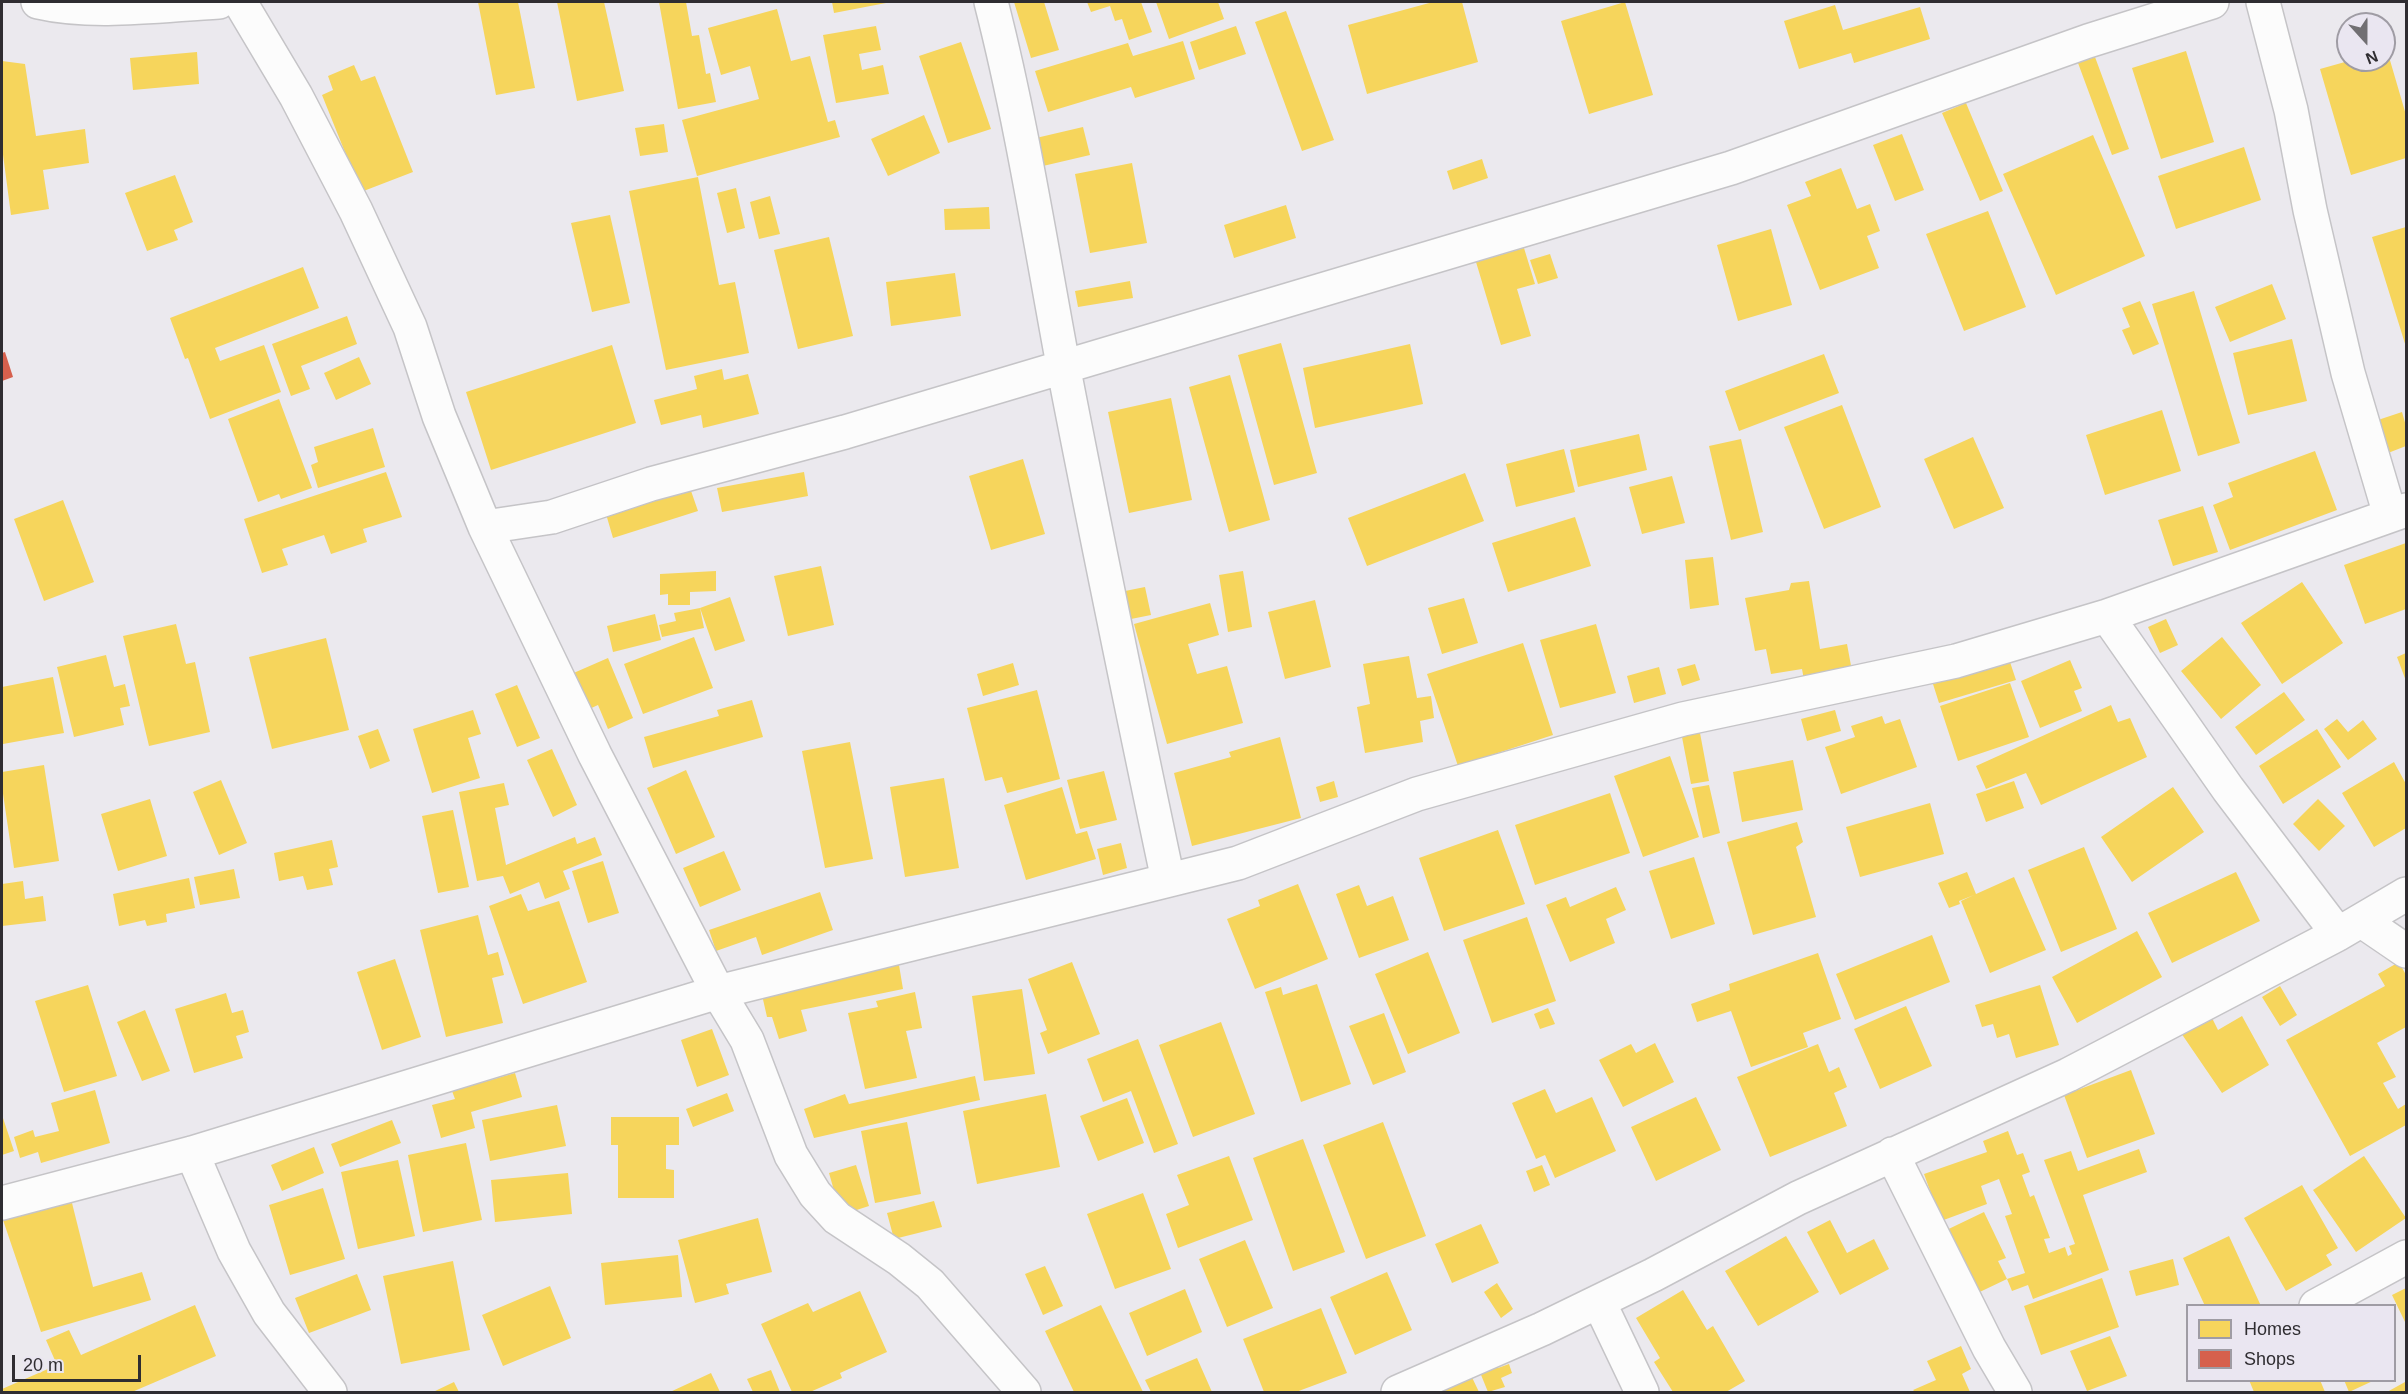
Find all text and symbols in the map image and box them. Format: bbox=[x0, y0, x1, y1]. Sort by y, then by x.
north arrow bbox=[2336, 12, 2396, 72]
text: N bbox=[2363, 47, 2380, 67]
legend bbox=[2186, 1304, 2396, 1382]
text: Homes bbox=[2244, 1319, 2301, 1339]
scale bar bbox=[15, 1343, 144, 1381]
text: Shops bbox=[2244, 1349, 2295, 1369]
text: 20 m bbox=[23, 1355, 63, 1375]

